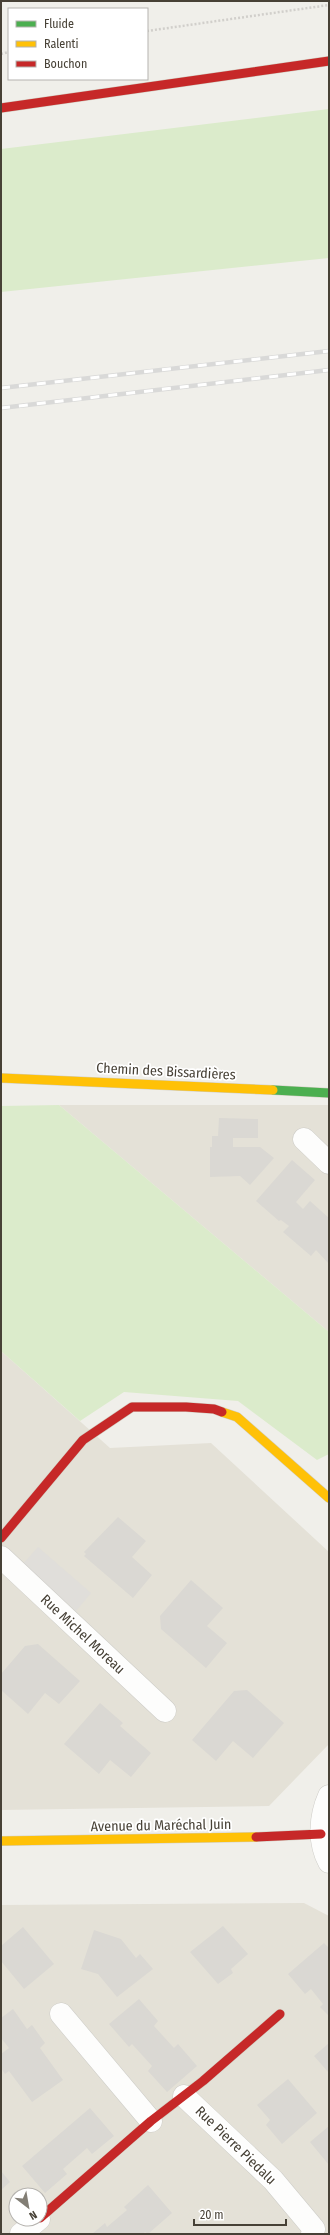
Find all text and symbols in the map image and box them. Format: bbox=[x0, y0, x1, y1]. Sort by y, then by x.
legend bbox=[8, 8, 148, 80]
text: Fluide bbox=[44, 17, 74, 31]
text: Ralenti bbox=[44, 37, 79, 51]
text: Bouchon bbox=[44, 57, 87, 71]
street label: Chemin des Bissardières bbox=[96, 1059, 236, 1084]
street label: Rue Michel Moreau bbox=[37, 1591, 128, 1678]
street label: Avenue du Maréchal Juin bbox=[90, 1816, 232, 1835]
street label: Rue Pierre Piedalu bbox=[192, 2103, 280, 2188]
north arrow bbox=[8, 2187, 48, 2227]
scale bar bbox=[194, 2201, 286, 2227]
text: N bbox=[27, 2208, 39, 2222]
text: 20 m bbox=[200, 2208, 224, 2222]

